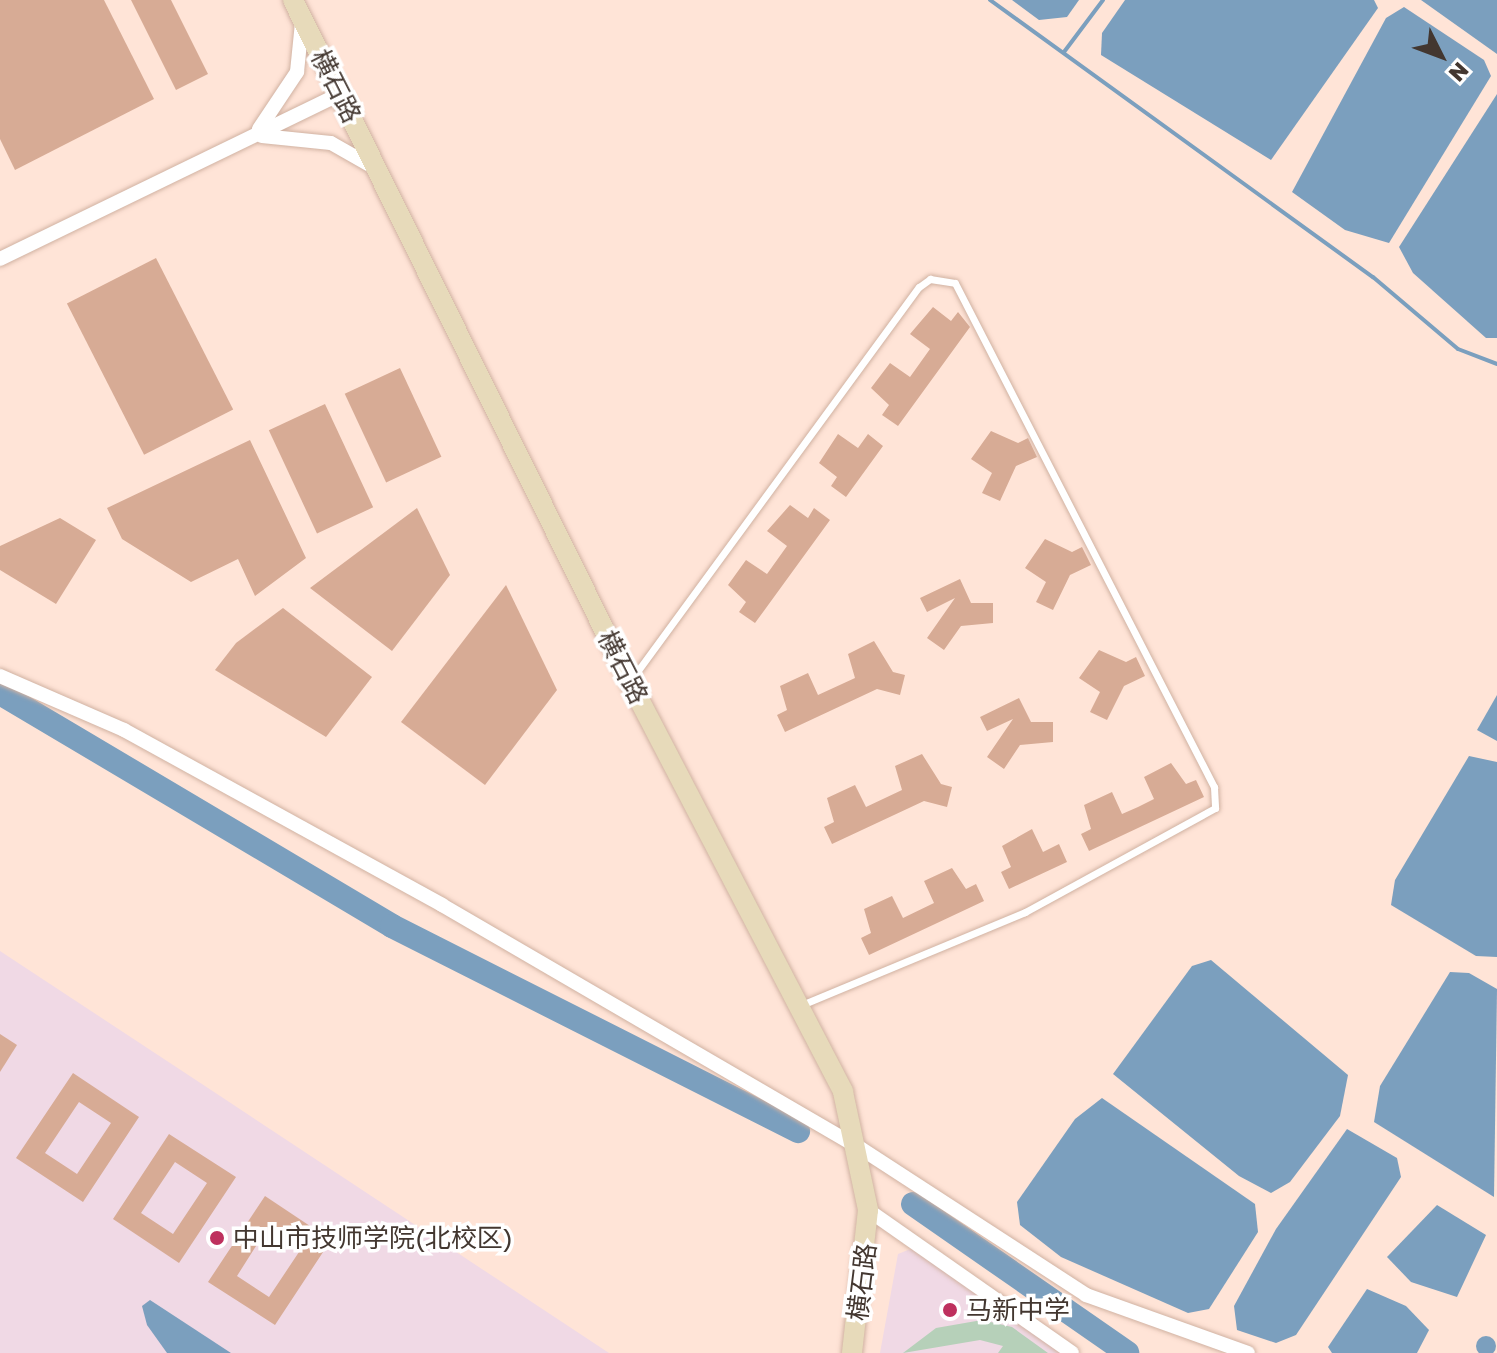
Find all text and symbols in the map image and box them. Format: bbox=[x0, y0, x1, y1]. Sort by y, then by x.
north arrow bbox=[1401, 16, 1481, 96]
street label: 横石路 bbox=[304, 44, 368, 128]
text: N bbox=[1444, 57, 1475, 88]
street label: 横石路 bbox=[591, 625, 655, 709]
place label: 中山市技师学院(北校区) bbox=[233, 1222, 513, 1254]
marker: 中山市技师学院(北校区) bbox=[208, 1229, 226, 1247]
street label: 横石路 bbox=[842, 1241, 882, 1323]
place label: 马新中学 bbox=[966, 1294, 1070, 1326]
marker: 马新中学 bbox=[941, 1301, 959, 1319]

